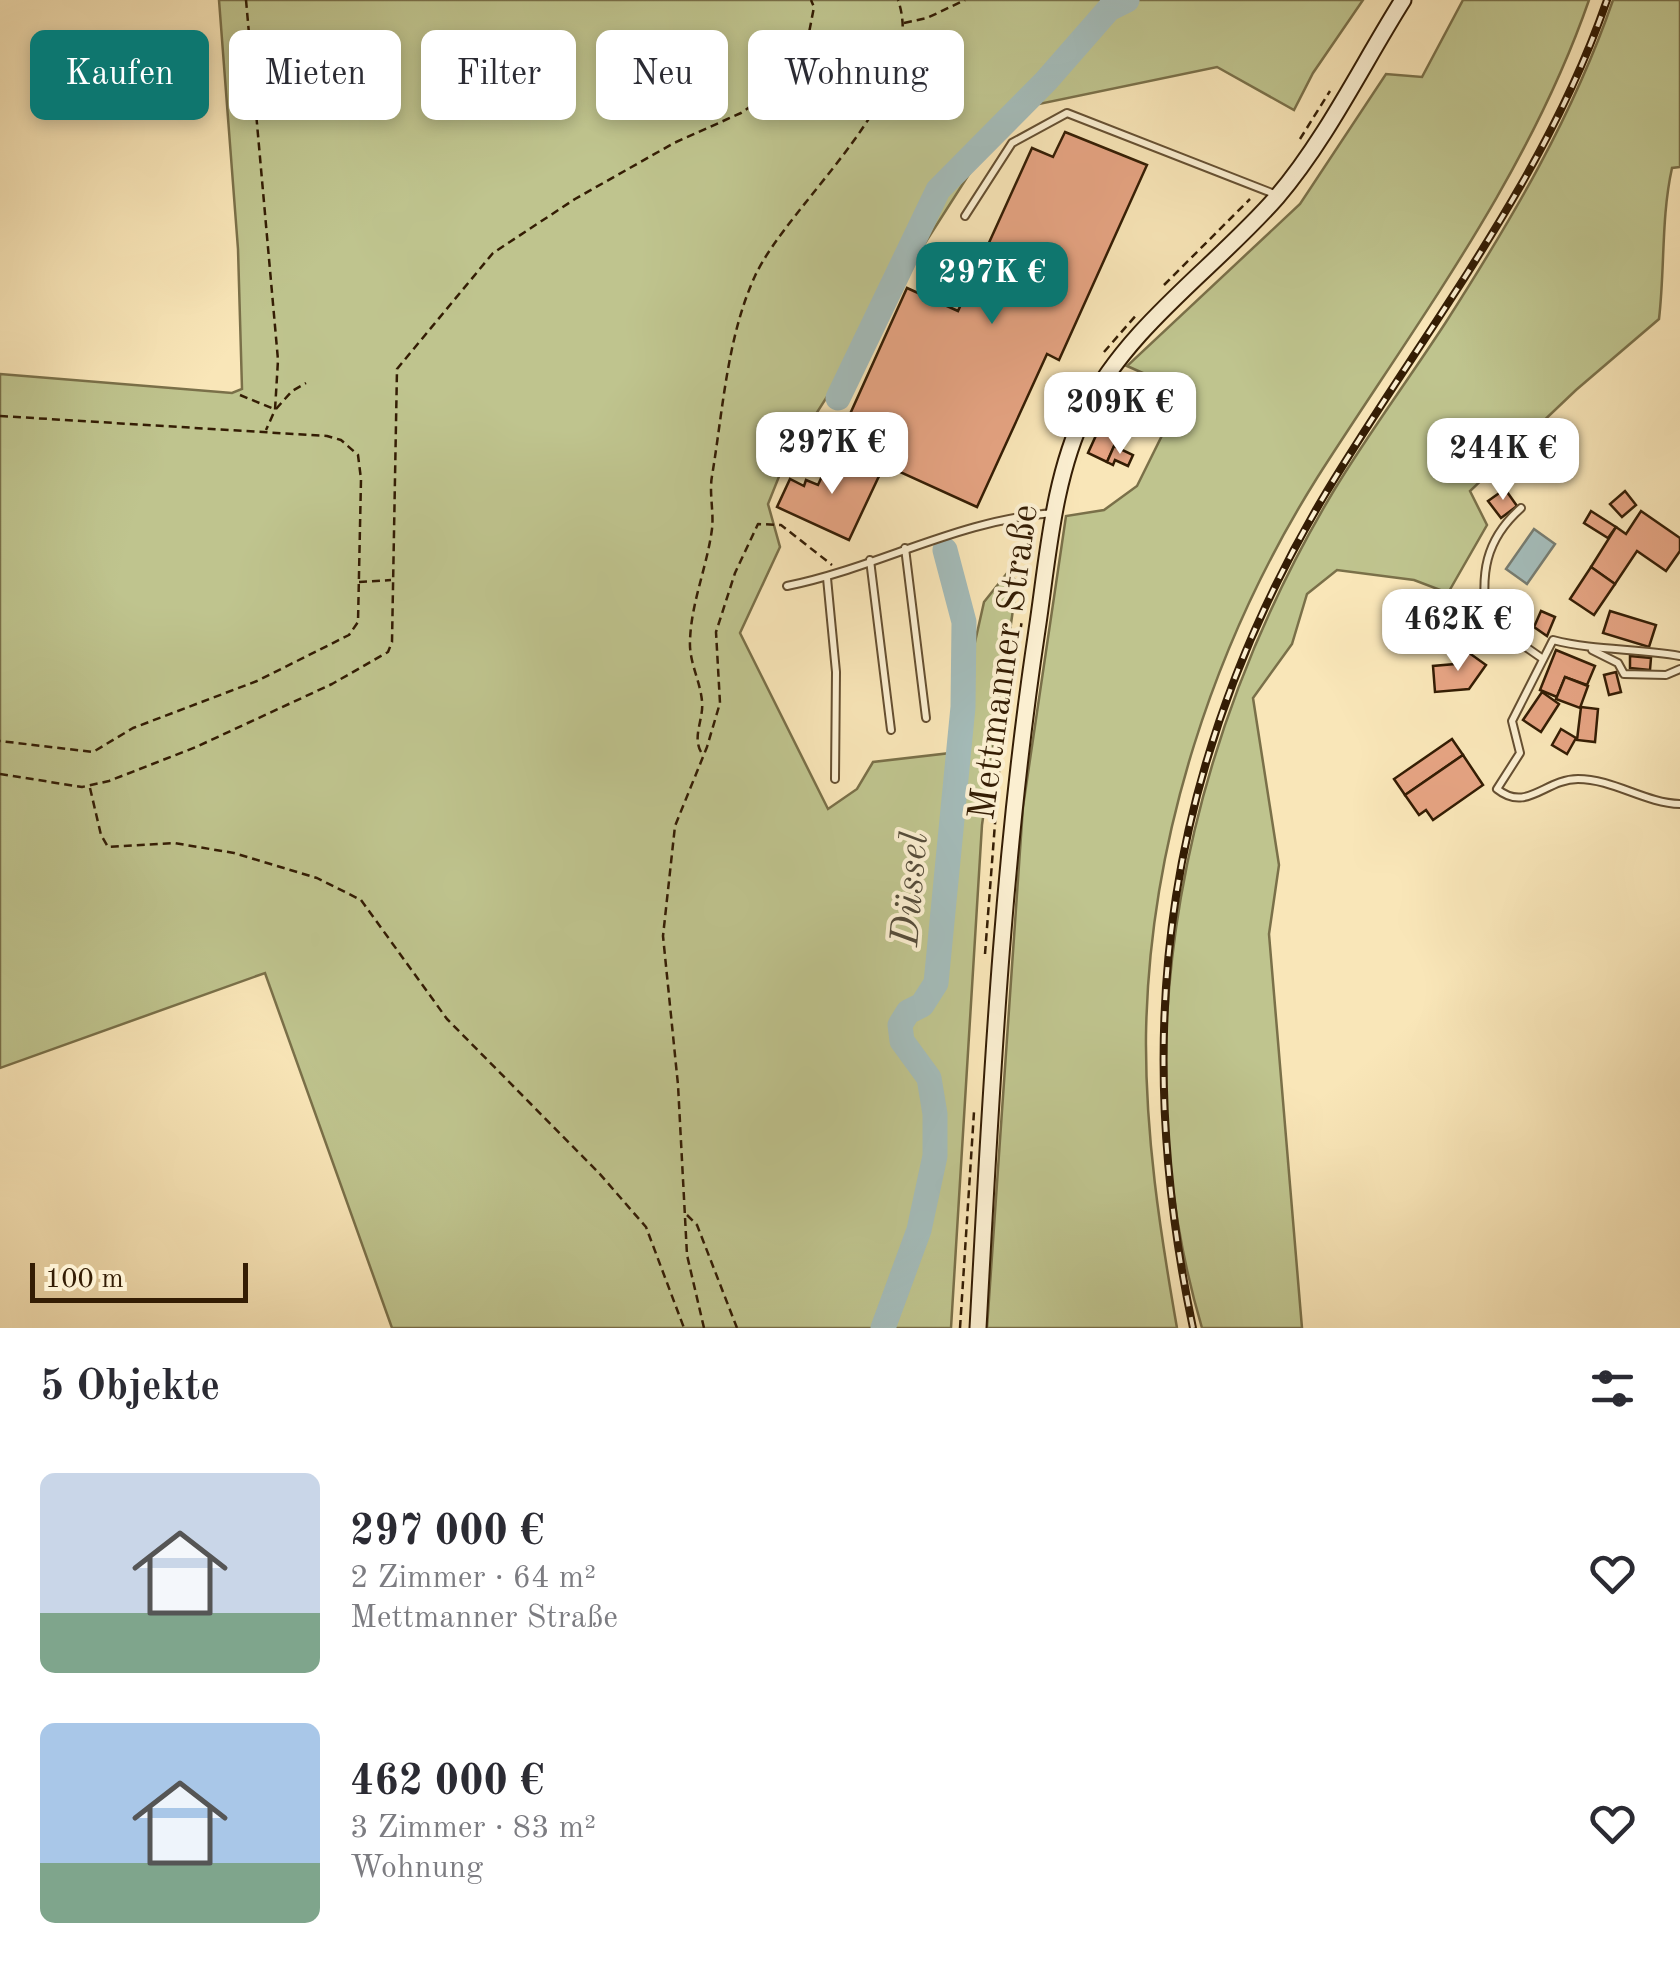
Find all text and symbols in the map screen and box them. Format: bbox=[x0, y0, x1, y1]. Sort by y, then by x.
chip: Kaufen bbox=[30, 30, 209, 120]
chip: Mieten bbox=[229, 30, 401, 120]
chip: Filter bbox=[421, 30, 576, 120]
chip: Neu bbox=[596, 30, 728, 120]
chip: Wohnung bbox=[748, 30, 964, 120]
pin: 297K € bbox=[911, 242, 1073, 327]
text: 297K € bbox=[938, 258, 1046, 290]
pin: 209K € bbox=[1039, 372, 1201, 457]
text: 209K € bbox=[1066, 388, 1174, 420]
pin: 297K € bbox=[751, 412, 913, 497]
pin: 244K € bbox=[1422, 418, 1584, 503]
text: 297K € bbox=[778, 428, 886, 460]
text: 244K € bbox=[1449, 434, 1557, 466]
street label: Mettmanner Straße bbox=[964, 502, 1046, 823]
pin: 462K € bbox=[1377, 589, 1539, 674]
text: 462K € bbox=[1404, 605, 1512, 637]
water label: Düssel bbox=[887, 830, 937, 949]
scale bar bbox=[30, 1258, 248, 1302]
text: 100 m bbox=[45, 1266, 124, 1294]
icon: filters bbox=[1585, 1361, 1640, 1416]
text: 5 Objekte bbox=[40, 1367, 220, 1409]
text: 297 000 € bbox=[350, 1512, 544, 1554]
icon: home bbox=[120, 1513, 240, 1633]
icon: heart bbox=[1585, 1546, 1640, 1601]
text: 2 Zimmer · 64 m² bbox=[350, 1563, 596, 1595]
text: Mettmanner Straße bbox=[350, 1603, 618, 1635]
text: 462 000 € bbox=[350, 1762, 544, 1804]
icon: home bbox=[120, 1763, 240, 1883]
icon: heart bbox=[1585, 1796, 1640, 1851]
text: 3 Zimmer · 83 m² bbox=[350, 1813, 596, 1845]
text: Wohnung bbox=[350, 1853, 483, 1885]

